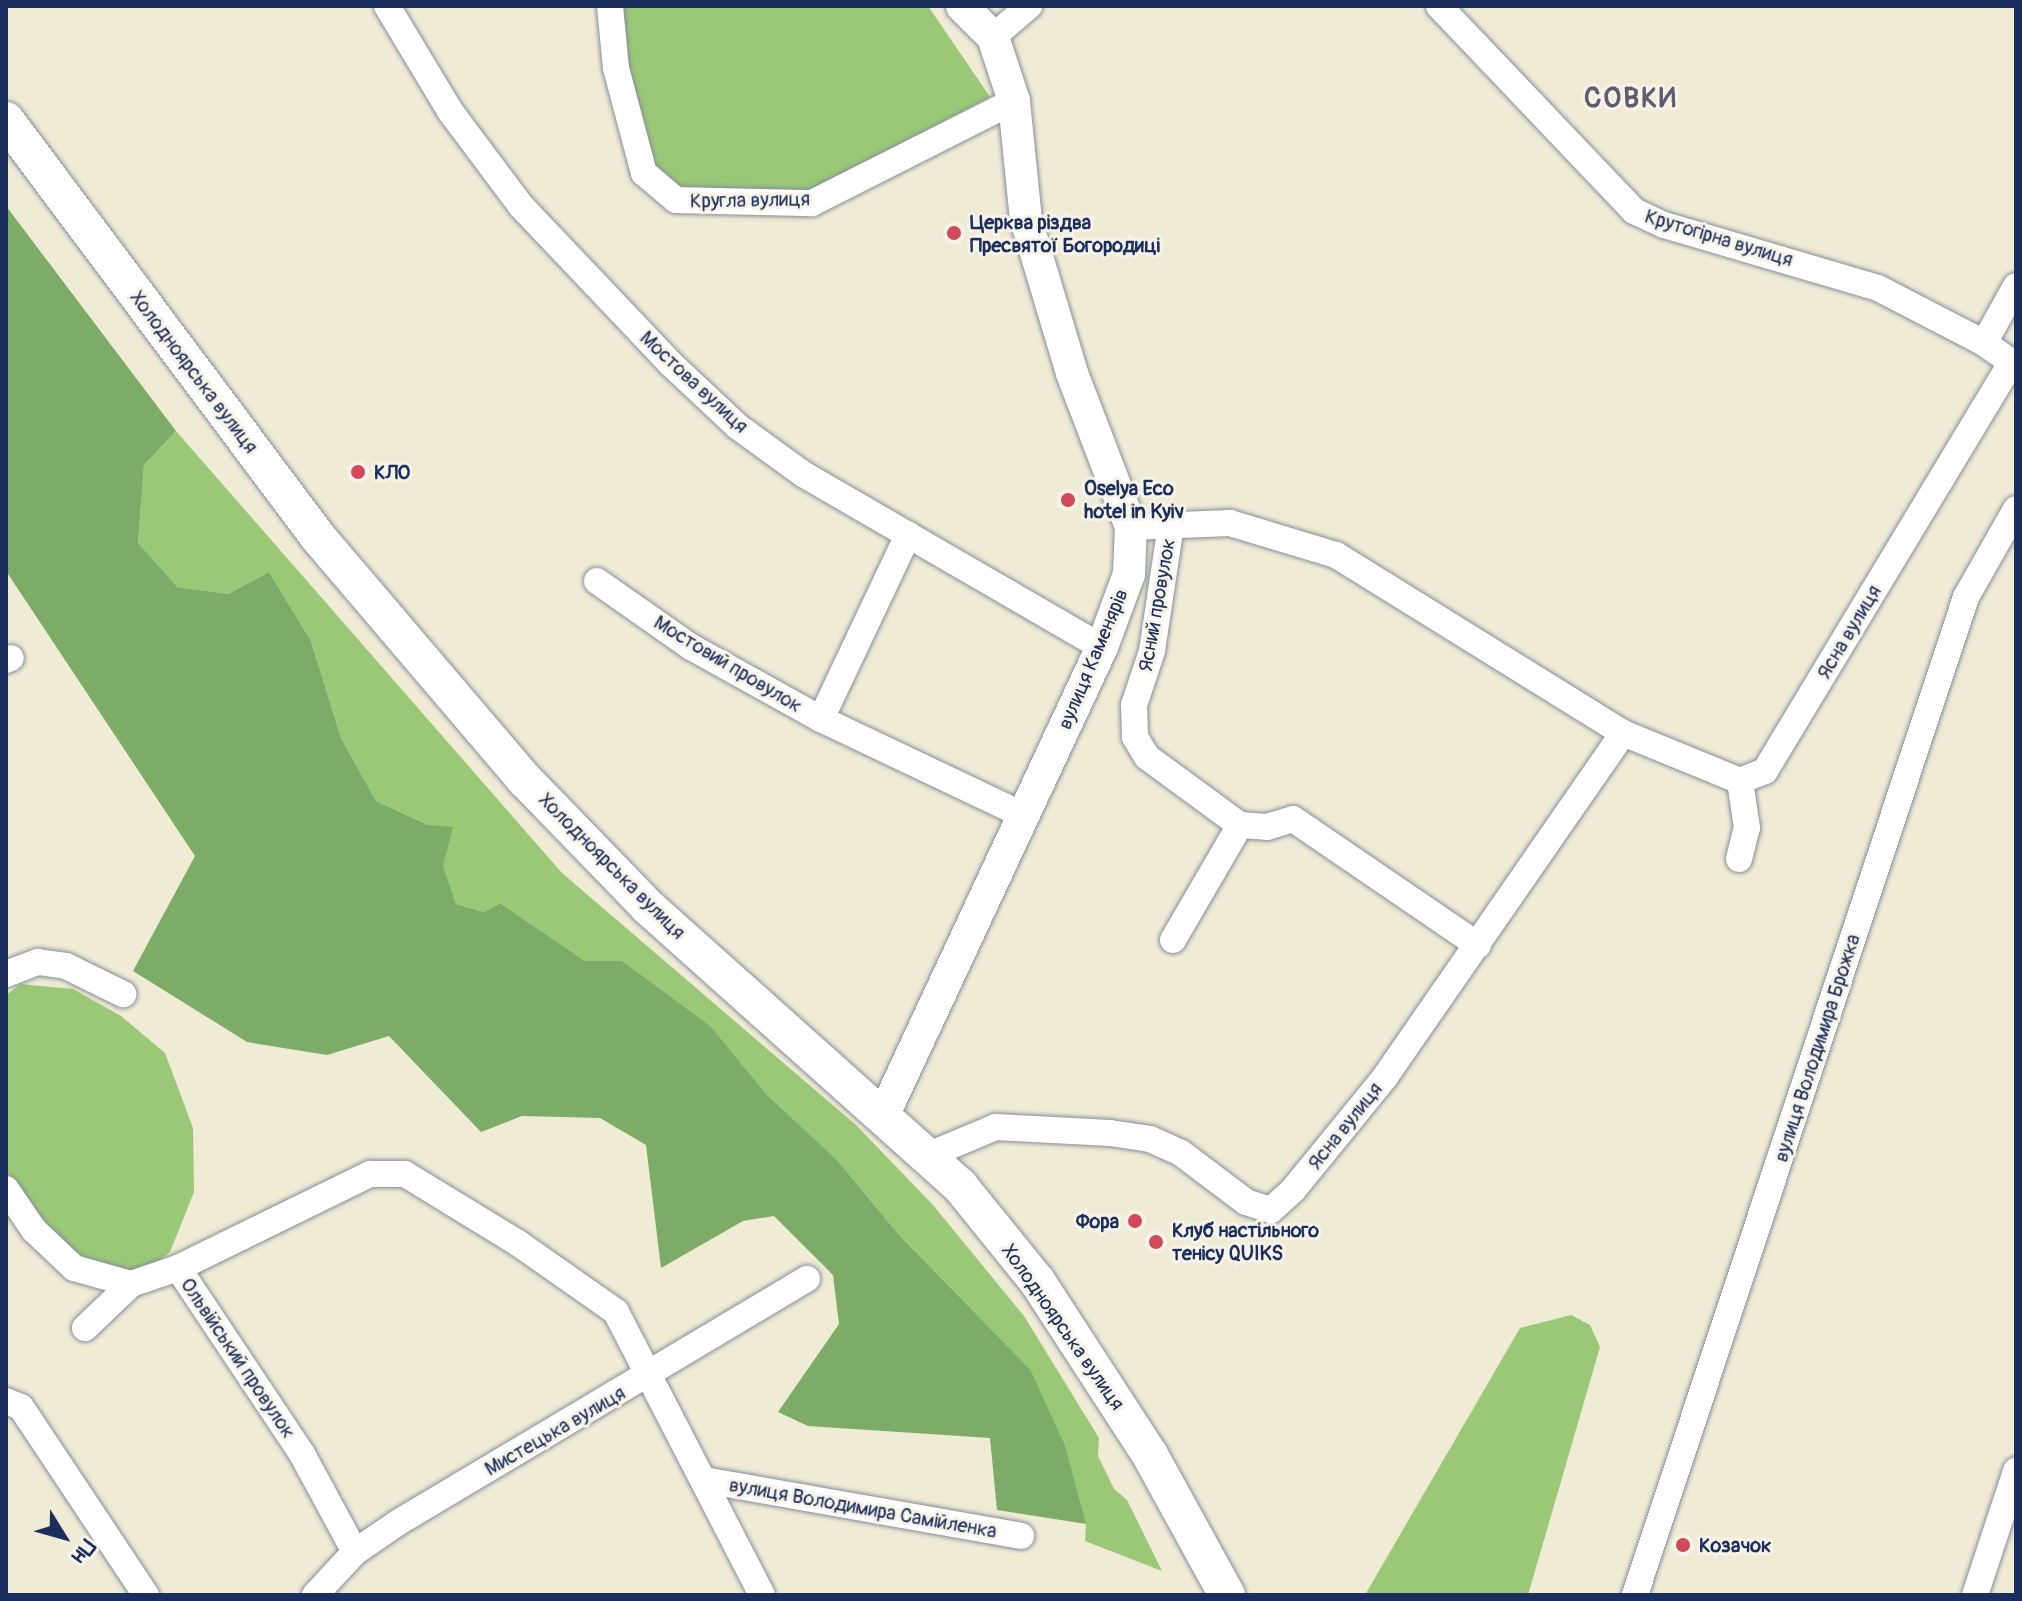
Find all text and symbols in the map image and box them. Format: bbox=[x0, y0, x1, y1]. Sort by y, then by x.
district label: СОВКИ bbox=[1584, 82, 1678, 116]
street label: Кругла вулиця bbox=[690, 187, 810, 213]
street label: Крутогірна вулиця bbox=[1642, 204, 1796, 272]
place label: Церква різдва Пресвятої Богородиці bbox=[970, 210, 1160, 257]
marker: Церква різдва Пресвятої Богородиці bbox=[945, 224, 963, 242]
street label: Холодноярська вулиця bbox=[125, 286, 263, 458]
street label: Мостова вулиця bbox=[635, 326, 753, 438]
place label: КЛО bbox=[374, 460, 410, 484]
marker: КЛО bbox=[349, 463, 367, 481]
place label: Oselya Eco hotel in Kyiv bbox=[1084, 476, 1184, 523]
marker: Oselya Eco hotel in Kyiv bbox=[1059, 491, 1077, 509]
street label: Ясний провулок bbox=[1133, 537, 1181, 673]
street label: Ясна вулиця bbox=[1812, 581, 1886, 683]
street label: вулиця Каменярів bbox=[1053, 585, 1133, 733]
street label: Мостовий провулок bbox=[650, 610, 806, 718]
street label: Холодноярська вулиця bbox=[534, 788, 690, 944]
street label: вулиця Володимира Брожка bbox=[1769, 931, 1865, 1165]
street label: Ясна вулиця bbox=[1303, 1078, 1387, 1174]
place label: Фора bbox=[1076, 1209, 1119, 1233]
marker: Фора bbox=[1126, 1212, 1144, 1230]
place label: Клуб настільного тенісу QUIKS bbox=[1172, 1218, 1319, 1265]
marker: Клуб настільного тенісу QUIKS bbox=[1147, 1233, 1165, 1251]
street label: Холодноярська вулиця bbox=[997, 1239, 1129, 1415]
street label: Ольвійський провулок bbox=[175, 1273, 301, 1443]
street label: Мистецька вулиця bbox=[480, 1381, 630, 1481]
street label: вулиця Володимира Самійленка bbox=[727, 1473, 999, 1543]
north arrow bbox=[24, 1497, 104, 1577]
text: Пн bbox=[65, 1533, 102, 1570]
place label: Козачок bbox=[1699, 1533, 1771, 1557]
marker: Козачок bbox=[1674, 1536, 1692, 1554]

